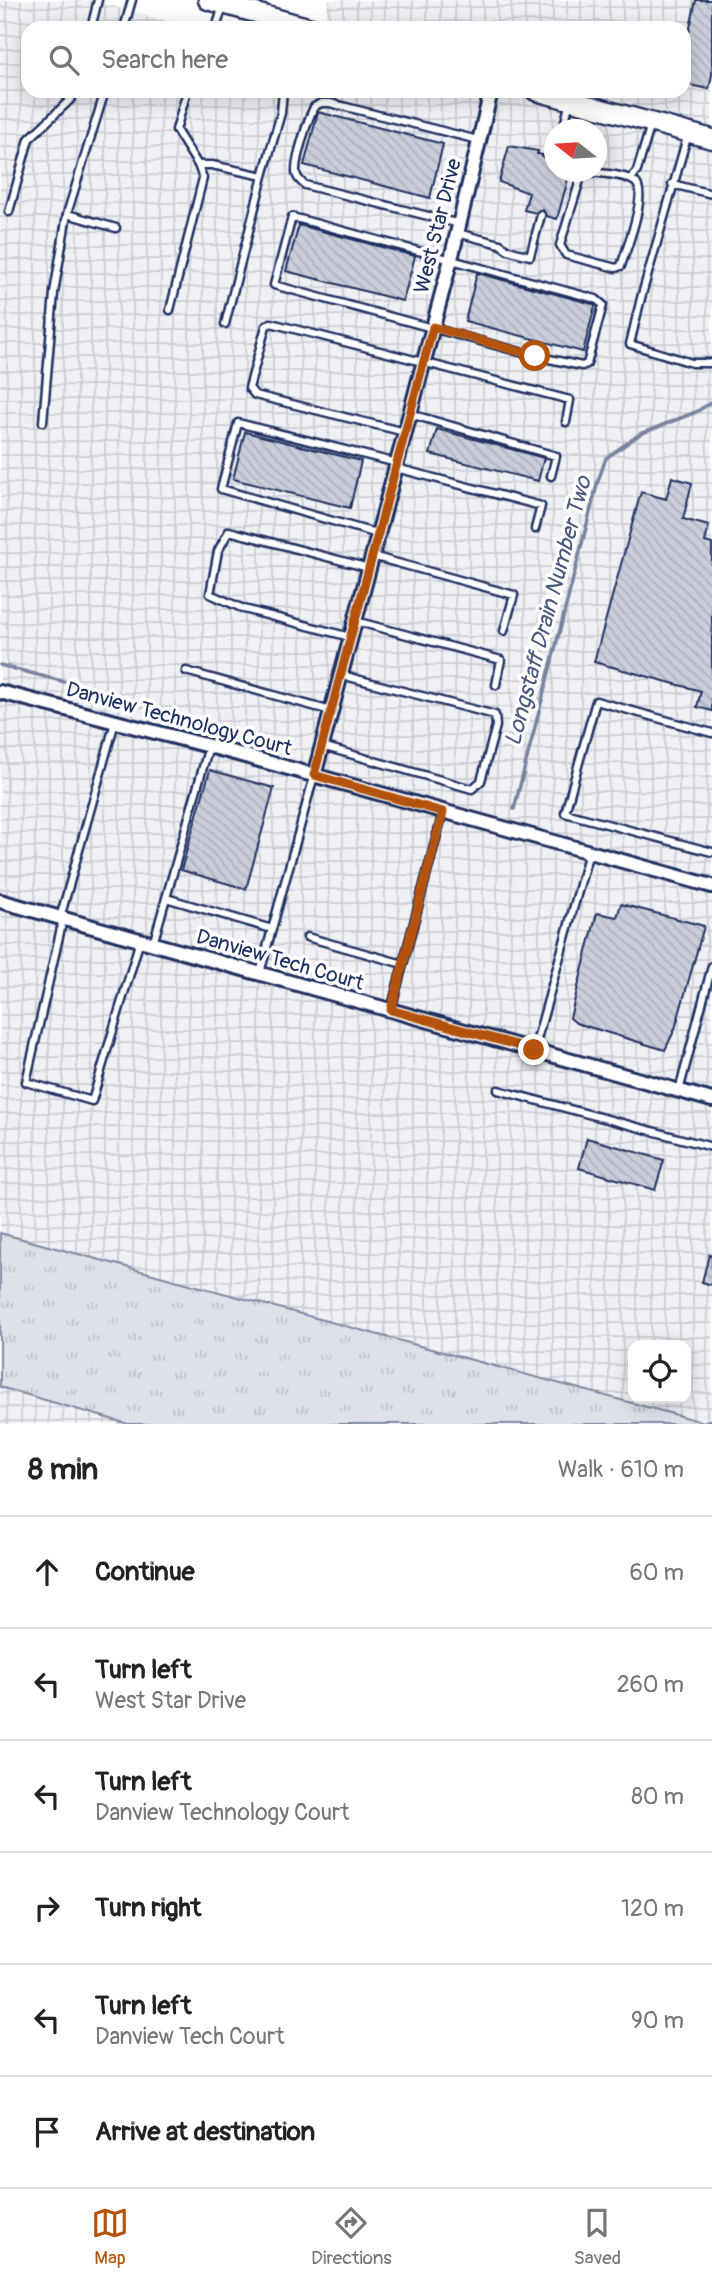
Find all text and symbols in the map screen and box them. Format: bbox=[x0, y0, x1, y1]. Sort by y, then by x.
search box bbox=[21, 21, 691, 98]
icon: search bbox=[45, 41, 83, 79]
text: Search here bbox=[101, 44, 228, 76]
north arrow bbox=[544, 119, 607, 182]
street label: West Star Drive bbox=[408, 155, 468, 296]
route start bbox=[519, 340, 550, 371]
water label: Longstaff Drain Number Two bbox=[498, 471, 598, 749]
street label: Danview Technology Court bbox=[63, 676, 295, 762]
street label: Danview Tech Court bbox=[193, 923, 367, 997]
route end bbox=[518, 1034, 549, 1065]
map controls bbox=[628, 1340, 691, 1403]
button: locate bbox=[628, 1340, 691, 1403]
text: 8 min bbox=[28, 1451, 98, 1488]
text: Walk · 610 m bbox=[558, 1455, 684, 1484]
icon: ahead bbox=[28, 1553, 66, 1591]
text: Continue bbox=[95, 1556, 195, 1588]
text: 60 m bbox=[629, 1558, 684, 1587]
text: Turn left bbox=[95, 1654, 191, 1686]
icon: left bbox=[28, 1665, 66, 1703]
text: 260 m bbox=[617, 1670, 684, 1699]
text: West Star Drive bbox=[95, 1686, 246, 1715]
text: Turn left bbox=[95, 1766, 191, 1798]
icon: left bbox=[28, 1777, 66, 1815]
text: 80 m bbox=[631, 1782, 684, 1811]
text: Danview Technology Court bbox=[95, 1798, 350, 1827]
icon: right bbox=[28, 1889, 66, 1927]
text: Turn right bbox=[95, 1892, 201, 1924]
text: 120 m bbox=[621, 1894, 684, 1923]
text: Turn left bbox=[95, 1990, 191, 2022]
icon: left bbox=[28, 2001, 66, 2039]
text: 90 m bbox=[631, 2006, 684, 2035]
text: Danview Tech Court bbox=[95, 2022, 285, 2051]
icon: arrive bbox=[28, 2113, 66, 2151]
text: Arrive at destination bbox=[95, 2116, 315, 2148]
tab: Map bbox=[91, 2204, 129, 2270]
tab: Directions bbox=[311, 2204, 392, 2270]
tab: Saved bbox=[574, 2204, 621, 2270]

